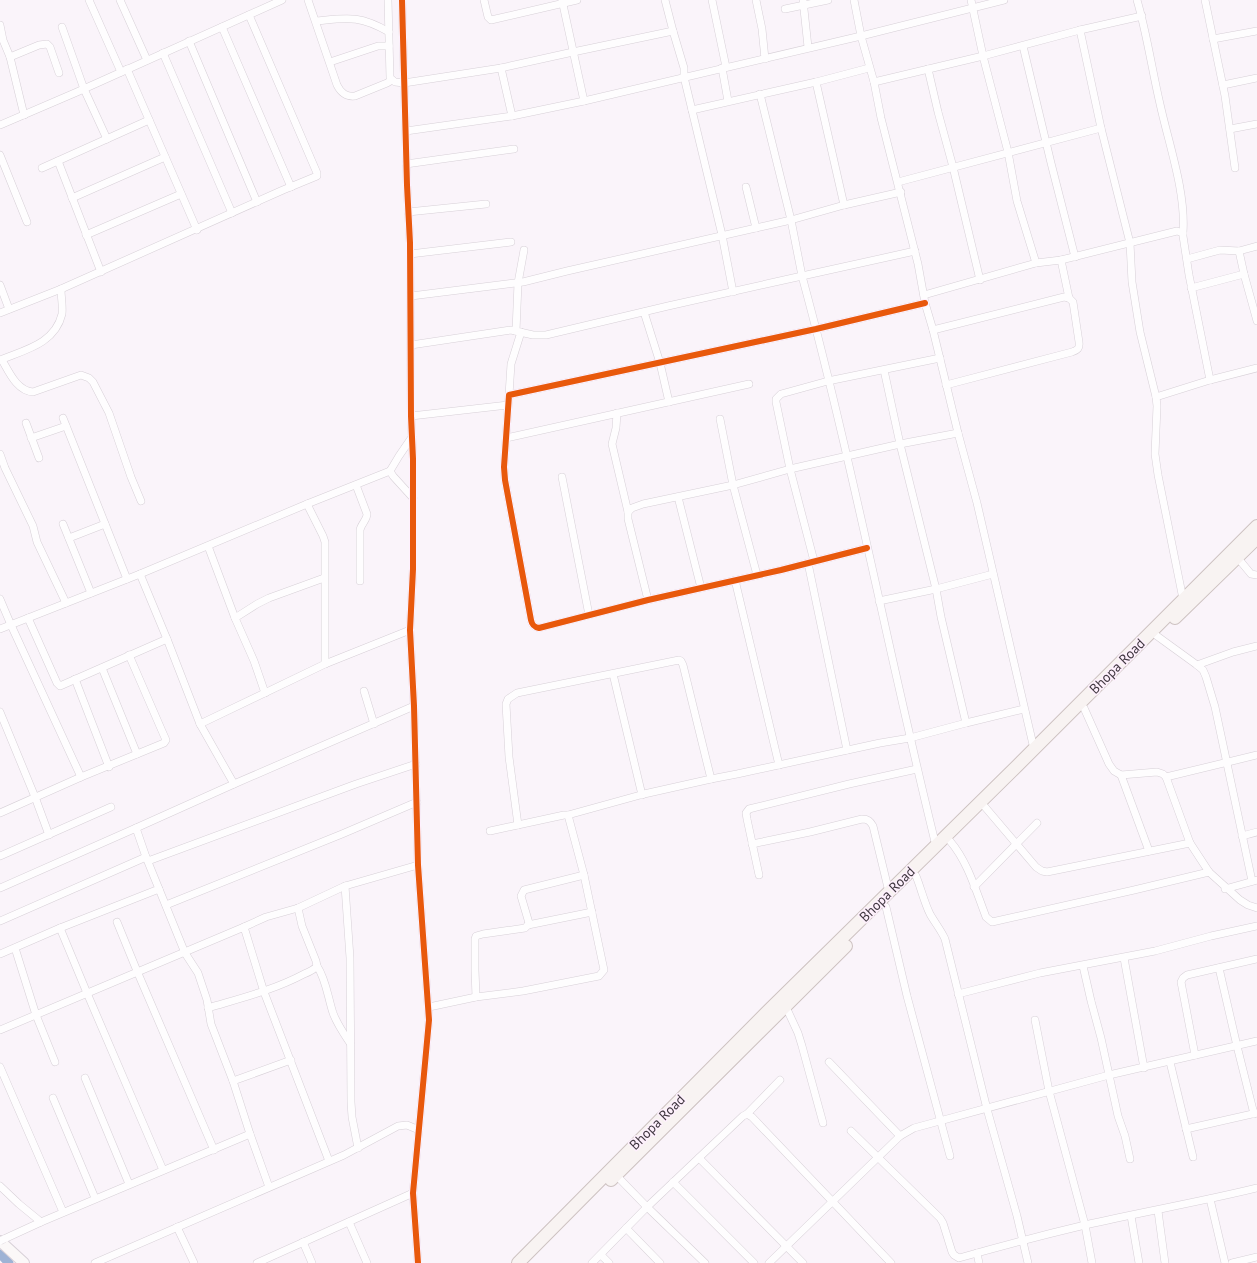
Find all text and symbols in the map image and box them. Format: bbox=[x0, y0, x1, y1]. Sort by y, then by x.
street label: Bhopa Road bbox=[1085, 634, 1149, 698]
street label: Bhopa Road bbox=[855, 862, 919, 926]
street label: Bhopa Road bbox=[625, 1090, 689, 1154]

